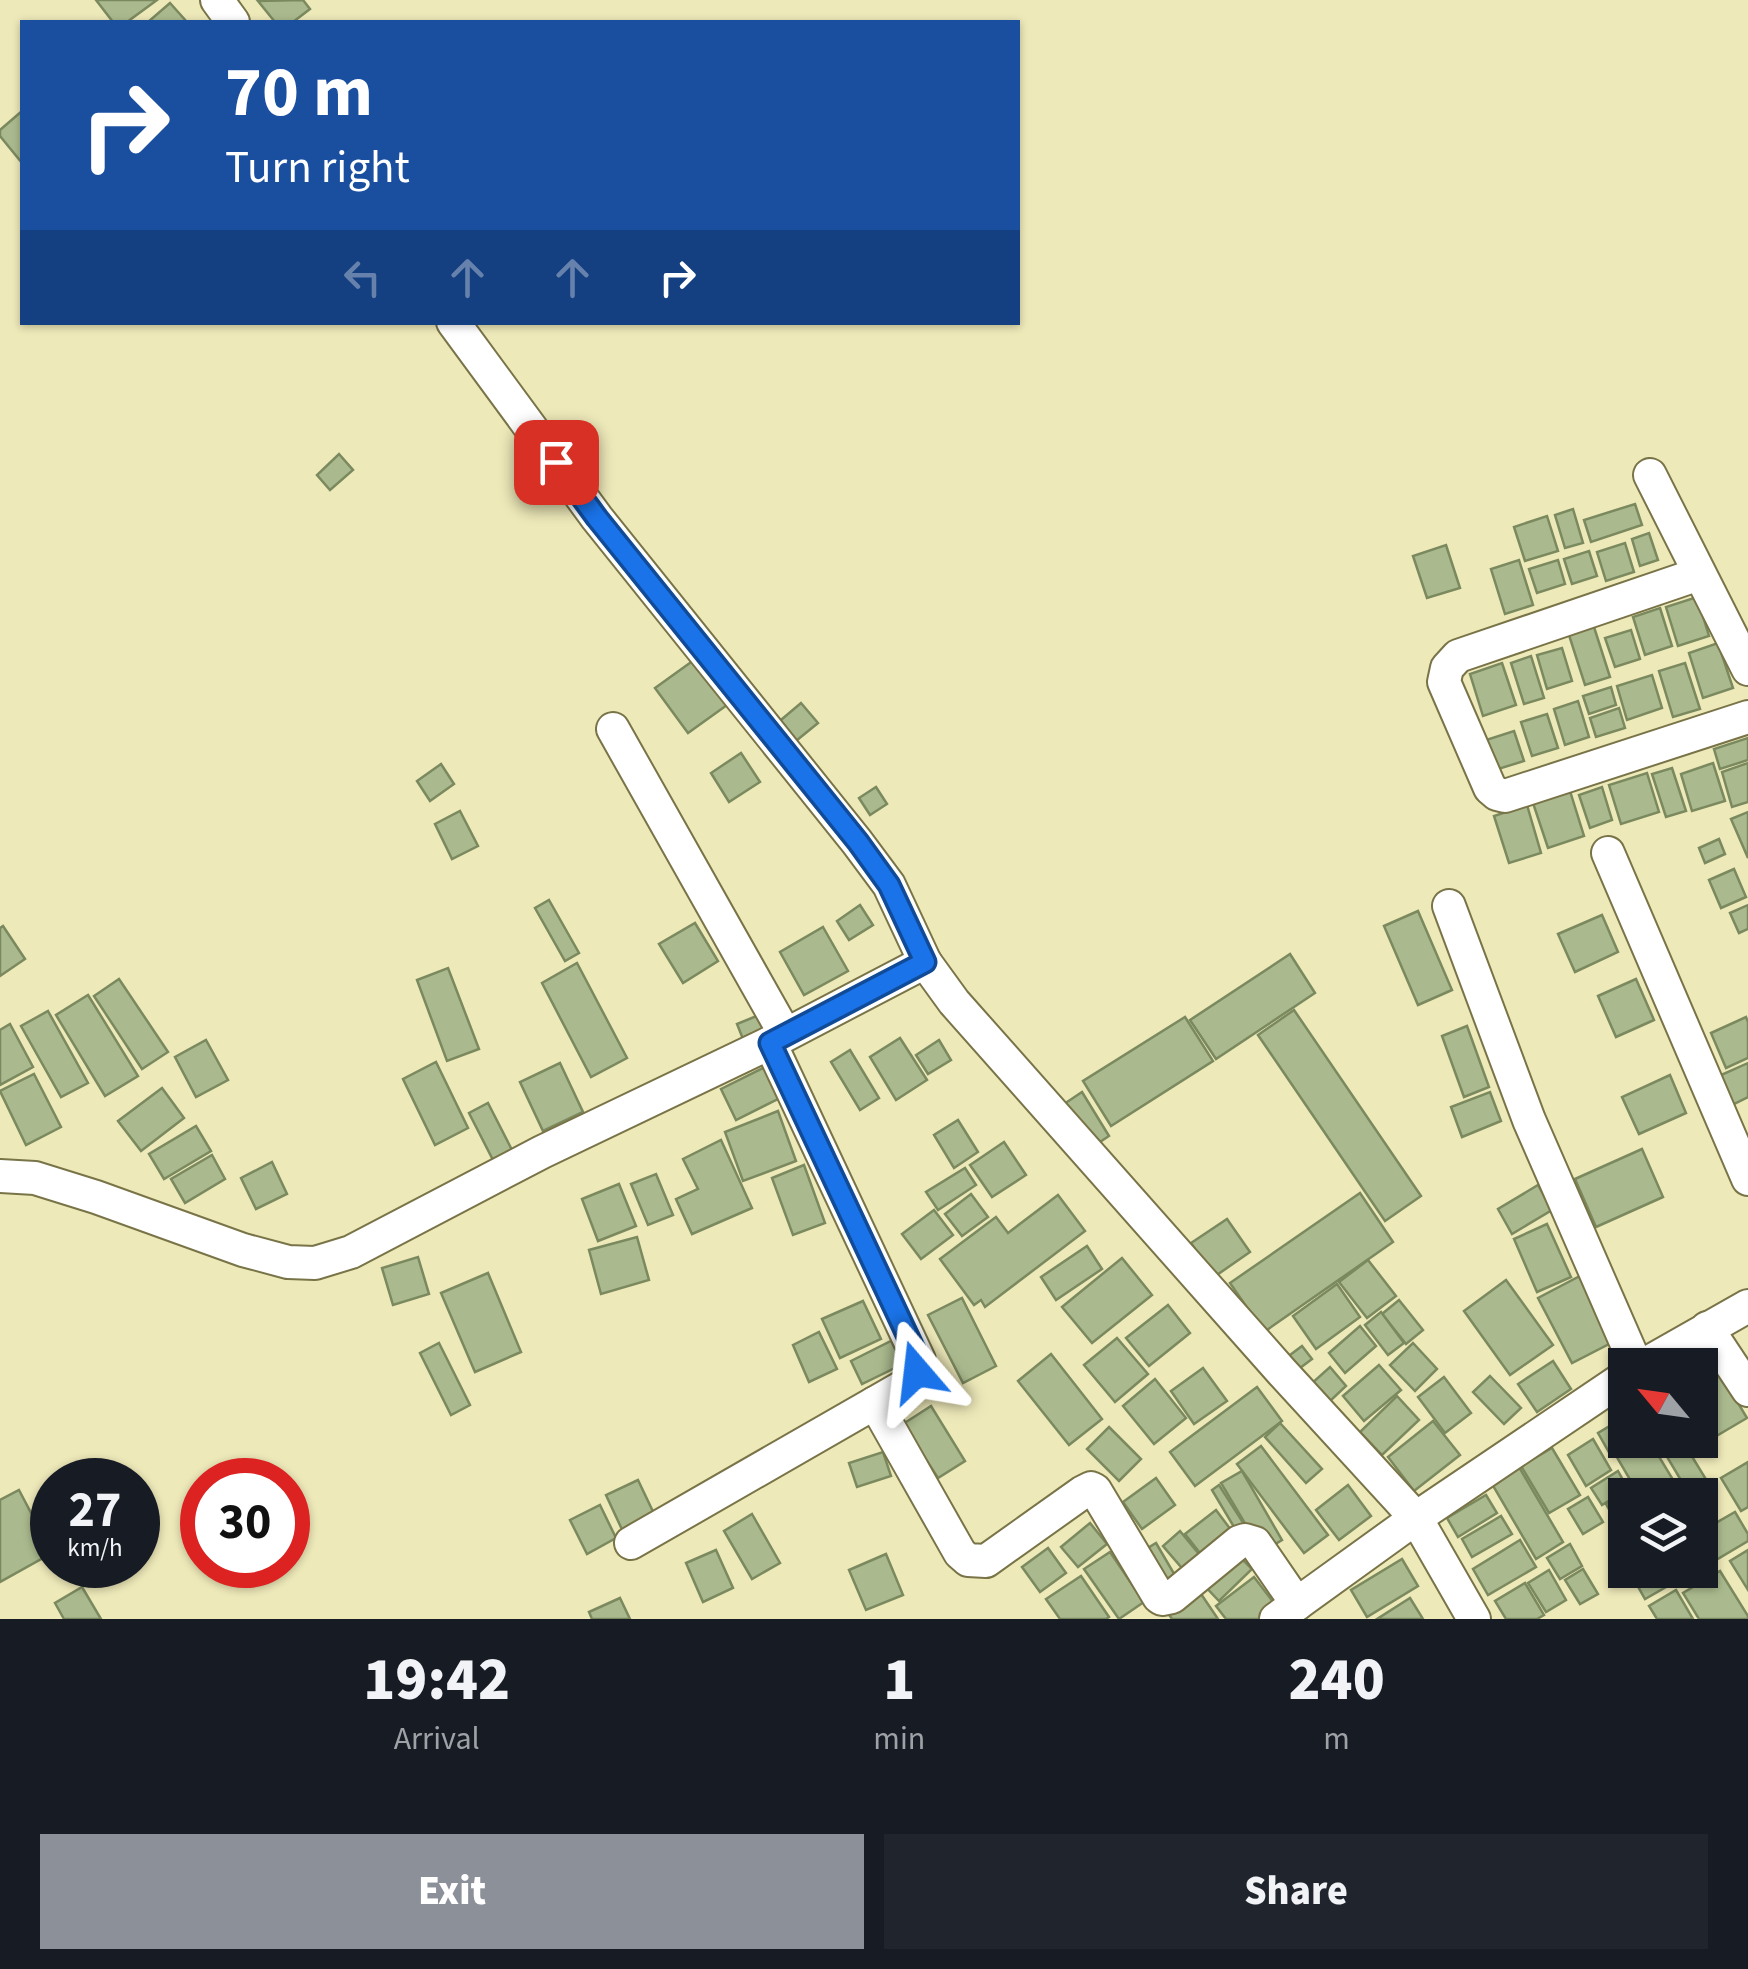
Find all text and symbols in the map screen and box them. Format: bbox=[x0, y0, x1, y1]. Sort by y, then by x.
text: 70 m bbox=[225, 43, 373, 143]
icon: right bbox=[60, 60, 190, 190]
text: Turn right bbox=[225, 136, 410, 200]
icon: left bbox=[335, 250, 390, 305]
icon: ahead bbox=[440, 250, 495, 305]
icon: ahead bbox=[545, 250, 600, 305]
icon: right bbox=[650, 250, 705, 305]
pin bbox=[514, 420, 599, 505]
icon: arrive bbox=[529, 435, 584, 490]
position arrow bbox=[865, 1320, 969, 1424]
north arrow bbox=[1608, 1348, 1718, 1458]
map controls bbox=[1608, 1348, 1718, 1588]
speed limit sign: 30 bbox=[180, 1458, 310, 1588]
text: 27 bbox=[69, 1475, 121, 1546]
button: layers bbox=[1608, 1478, 1718, 1588]
text: km/h bbox=[67, 1530, 123, 1566]
text: 19:42 bbox=[363, 1638, 510, 1723]
text: 1 bbox=[883, 1638, 915, 1723]
text: 240 bbox=[1289, 1638, 1385, 1723]
text: Arrival bbox=[394, 1716, 480, 1762]
text: min bbox=[873, 1716, 925, 1762]
text: m bbox=[1323, 1716, 1350, 1762]
button: Exit bbox=[40, 1834, 864, 1949]
button: Share bbox=[884, 1834, 1708, 1949]

